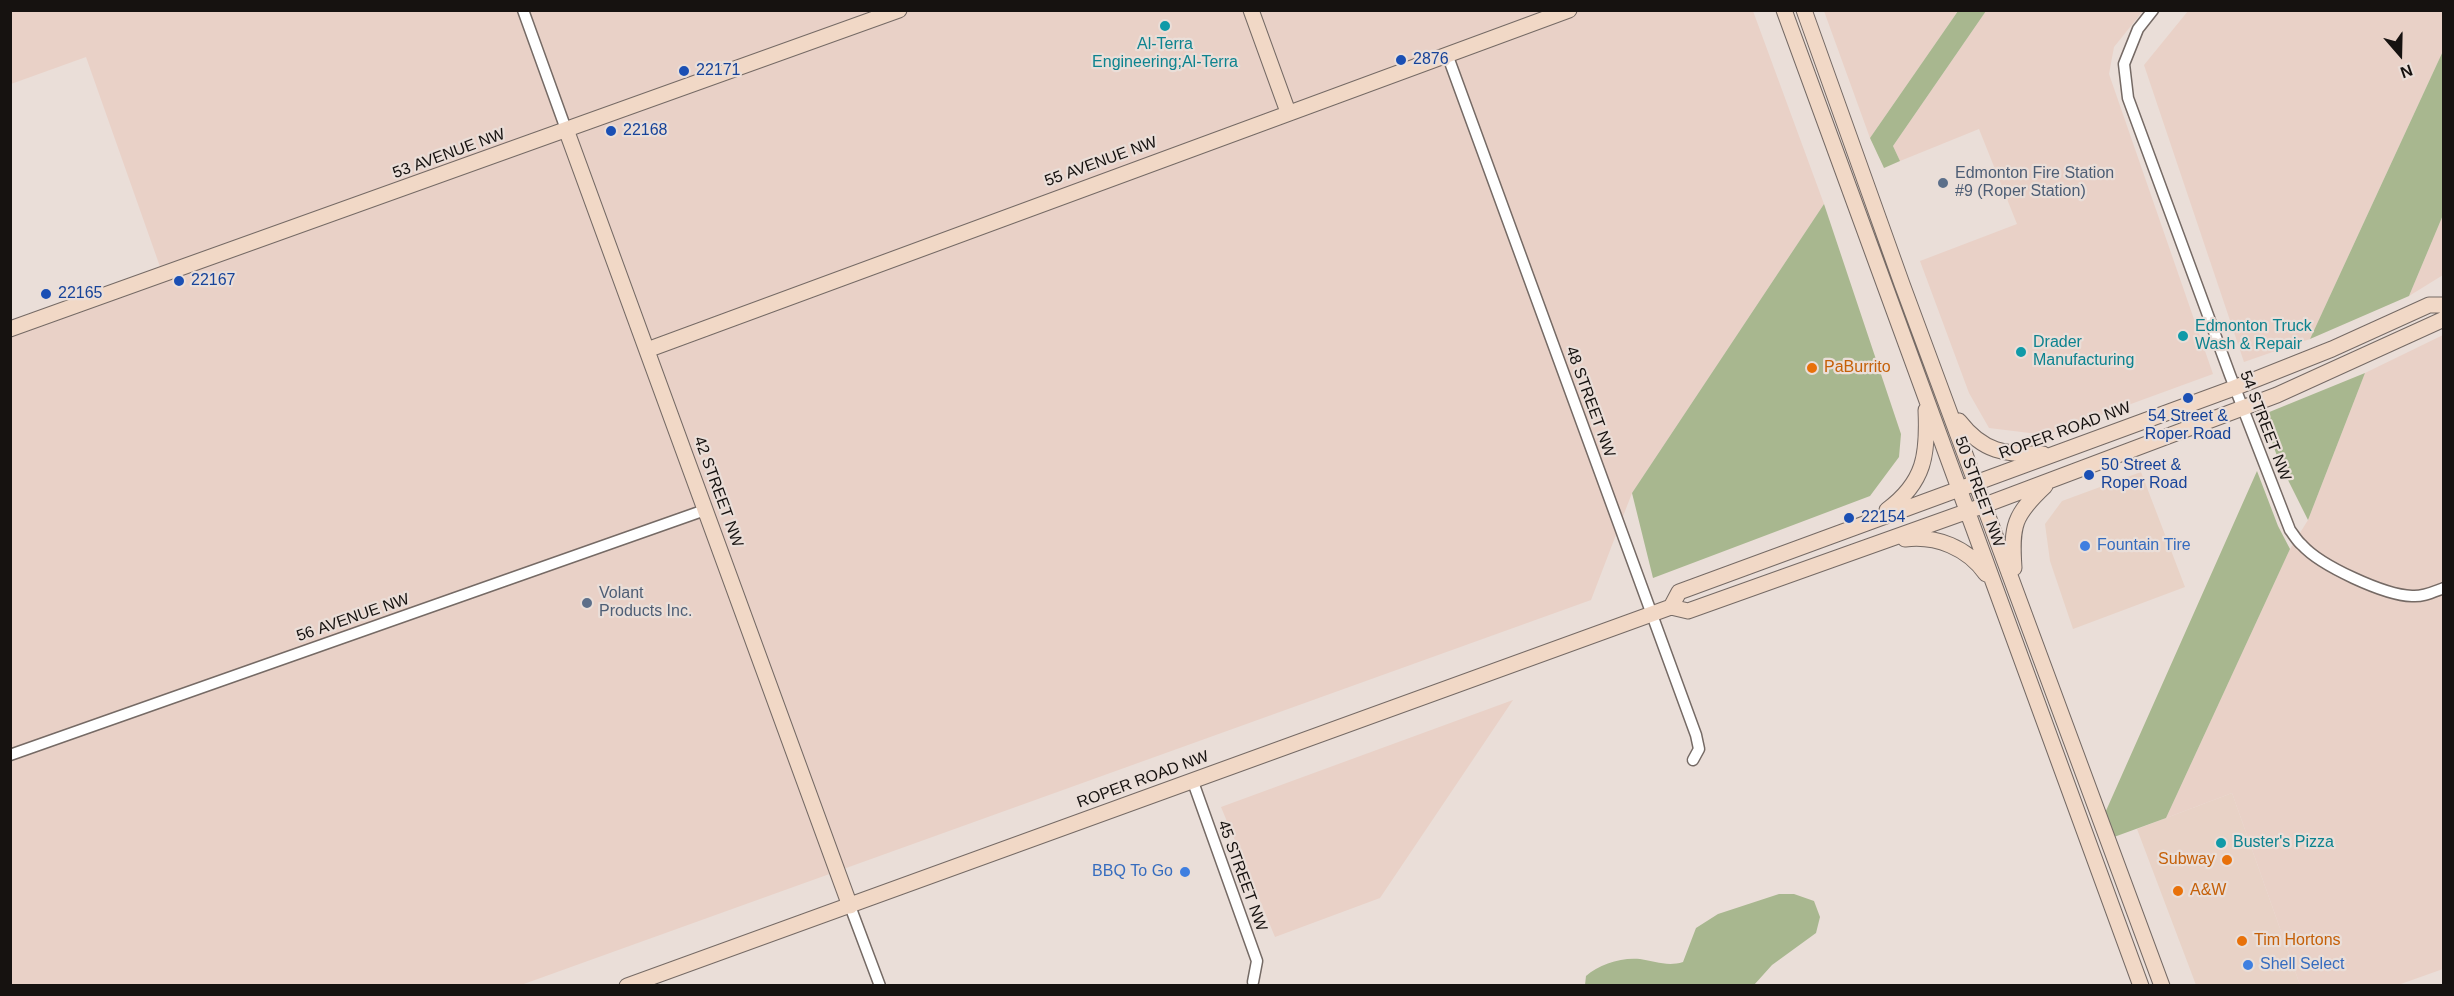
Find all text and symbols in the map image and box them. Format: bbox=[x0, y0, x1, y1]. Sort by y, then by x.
marker: Al-Terra Engineering;Al-Terra bbox=[1158, 19, 1172, 33]
north arrow bbox=[2370, 24, 2430, 84]
place label: Al-Terra Engineering;Al-Terra bbox=[1092, 35, 1238, 73]
place label: 2876 bbox=[1413, 50, 1449, 70]
marker: 2876 bbox=[1394, 53, 1408, 67]
place label: 22171 bbox=[696, 61, 740, 81]
text: N bbox=[2398, 61, 2415, 81]
marker: 22171 bbox=[677, 64, 691, 78]
place label: 22168 bbox=[623, 121, 667, 141]
marker: 22168 bbox=[604, 124, 618, 138]
street label: 53 AVENUE NW bbox=[390, 125, 508, 183]
street label: 55 AVENUE NW bbox=[1042, 133, 1160, 191]
place label: Edmonton Fire Station #9 (Roper Station) bbox=[1955, 164, 2114, 202]
marker: Edmonton Fire Station #9 (Roper Station) bbox=[1936, 176, 1950, 190]
place label: 22167 bbox=[191, 271, 235, 291]
marker: 22167 bbox=[172, 274, 186, 288]
place label: 22165 bbox=[58, 284, 102, 304]
marker: 22165 bbox=[39, 287, 53, 301]
place label: Edmonton Truck Wash & Repair bbox=[2195, 317, 2312, 355]
marker: Edmonton Truck Wash & Repair bbox=[2176, 329, 2190, 343]
place label: Drader Manufacturing bbox=[2033, 333, 2134, 371]
street label: 48 STREET NW bbox=[1561, 344, 1619, 460]
marker: Drader Manufacturing bbox=[2014, 345, 2028, 359]
place label: PaBurrito bbox=[1824, 358, 1891, 378]
marker: PaBurrito bbox=[1805, 361, 1819, 375]
street label: 54 STREET NW bbox=[2235, 368, 2295, 484]
marker: 54 Street & Roper Road bbox=[2181, 391, 2195, 405]
street label: ROPER ROAD NW bbox=[1997, 398, 2133, 464]
place label: 54 Street & Roper Road bbox=[2145, 407, 2231, 445]
street label: 42 STREET NW bbox=[689, 434, 747, 550]
street label: 50 STREET NW bbox=[1950, 434, 2008, 550]
place label: 50 Street & Roper Road bbox=[2101, 456, 2187, 494]
marker: 50 Street & Roper Road bbox=[2082, 468, 2096, 482]
place label: 22154 bbox=[1861, 508, 1905, 528]
marker: 22154 bbox=[1842, 511, 1856, 525]
place label: Fountain Tire bbox=[2097, 536, 2191, 556]
marker: Fountain Tire bbox=[2078, 539, 2092, 553]
place label: Volant Products Inc. bbox=[599, 584, 692, 622]
street label: 56 AVENUE NW bbox=[294, 590, 412, 646]
marker: Volant Products Inc. bbox=[580, 596, 594, 610]
street label: ROPER ROAD NW bbox=[1075, 747, 1211, 813]
street label: 45 STREET NW bbox=[1213, 818, 1271, 934]
place label: Buster's Pizza bbox=[2233, 833, 2334, 853]
marker: Buster's Pizza bbox=[2214, 836, 2228, 850]
place label: Subway bbox=[2158, 850, 2215, 870]
marker: Subway bbox=[2220, 853, 2234, 867]
place label: BBQ To Go bbox=[1092, 862, 1173, 882]
marker: BBQ To Go bbox=[1178, 865, 1192, 879]
place label: A&W bbox=[2190, 881, 2226, 901]
marker: A&W bbox=[2171, 884, 2185, 898]
place label: Tim Hortons bbox=[2254, 931, 2341, 951]
marker: Tim Hortons bbox=[2235, 934, 2249, 948]
place label: Shell Select bbox=[2260, 955, 2344, 975]
marker: Shell Select bbox=[2241, 958, 2255, 972]

